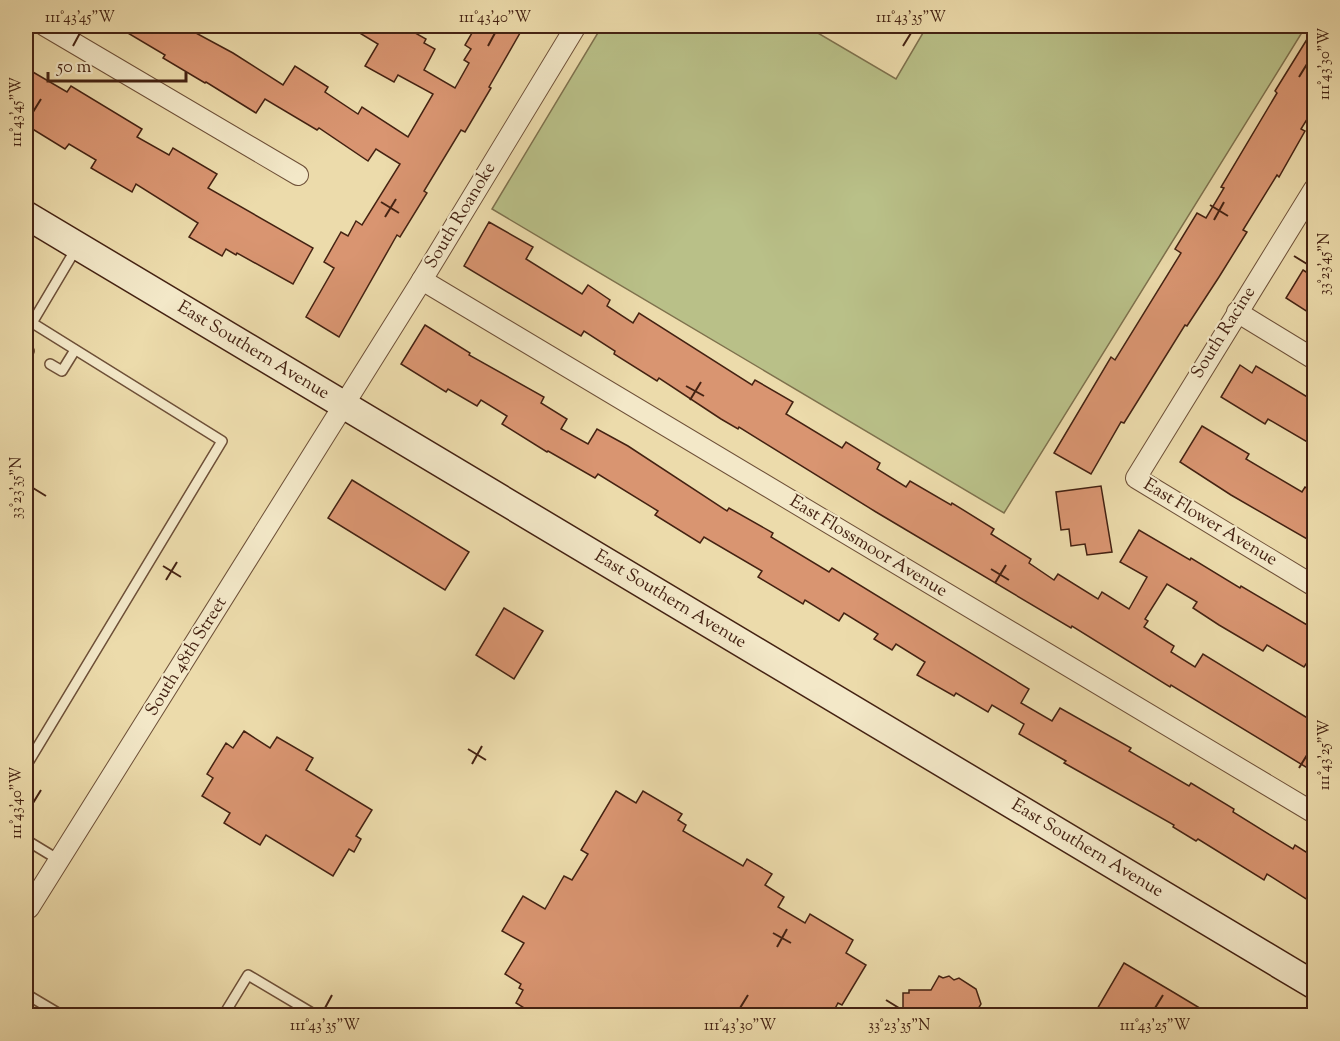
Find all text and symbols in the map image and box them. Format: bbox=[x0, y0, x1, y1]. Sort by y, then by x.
text: 111°43'45"W bbox=[45, 8, 115, 29]
text: 111°43'40"W bbox=[459, 8, 531, 29]
text: 111°43'35"W bbox=[876, 8, 946, 29]
text: 111°43'30"W bbox=[1315, 28, 1336, 100]
scale bar bbox=[48, 45, 186, 83]
text: 50 m bbox=[56, 55, 92, 81]
text: 111°43'45"W bbox=[7, 77, 28, 147]
street label: South Roanoke bbox=[419, 158, 503, 274]
text: 33°23'45"N bbox=[1315, 233, 1336, 295]
street label: South Racine bbox=[1185, 282, 1263, 384]
street label: East Southern Avenue bbox=[172, 295, 334, 407]
text: 33°23'35"N bbox=[7, 457, 28, 519]
street label: East Flower Avenue bbox=[1138, 473, 1282, 573]
street label: East Flossmoor Avenue bbox=[784, 489, 952, 605]
street label: East Southern Avenue bbox=[589, 544, 751, 656]
street label: South 48th Street bbox=[140, 592, 234, 722]
text: 111°43'25"W bbox=[1315, 719, 1336, 790]
text: 111°43'40"W bbox=[7, 767, 28, 839]
street label: East Southern Avenue bbox=[1006, 793, 1168, 905]
text: 111°43'35"W bbox=[290, 1016, 360, 1037]
text: 111°43'30"W bbox=[704, 1016, 776, 1037]
text: 33°23'35"N bbox=[868, 1016, 930, 1037]
text: 111°43'25"W bbox=[1120, 1016, 1191, 1037]

